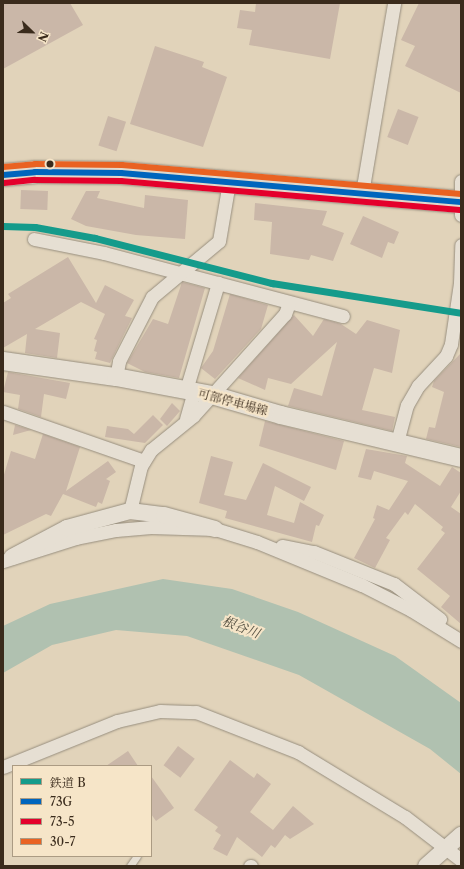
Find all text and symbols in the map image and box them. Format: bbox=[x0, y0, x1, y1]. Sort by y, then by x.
north arrow bbox=[12, 12, 52, 52]
text: N bbox=[35, 30, 51, 44]
unlabelled marker bbox=[45, 159, 55, 169]
street label: 可部停車場線 bbox=[196, 386, 270, 418]
water label: 根谷川 bbox=[220, 613, 262, 641]
legend bbox=[12, 765, 152, 857]
text: 鉄道 B bbox=[50, 775, 86, 790]
text: 73G bbox=[50, 794, 72, 809]
text: 73-5 bbox=[50, 814, 75, 829]
text: 30-7 bbox=[50, 834, 75, 849]

